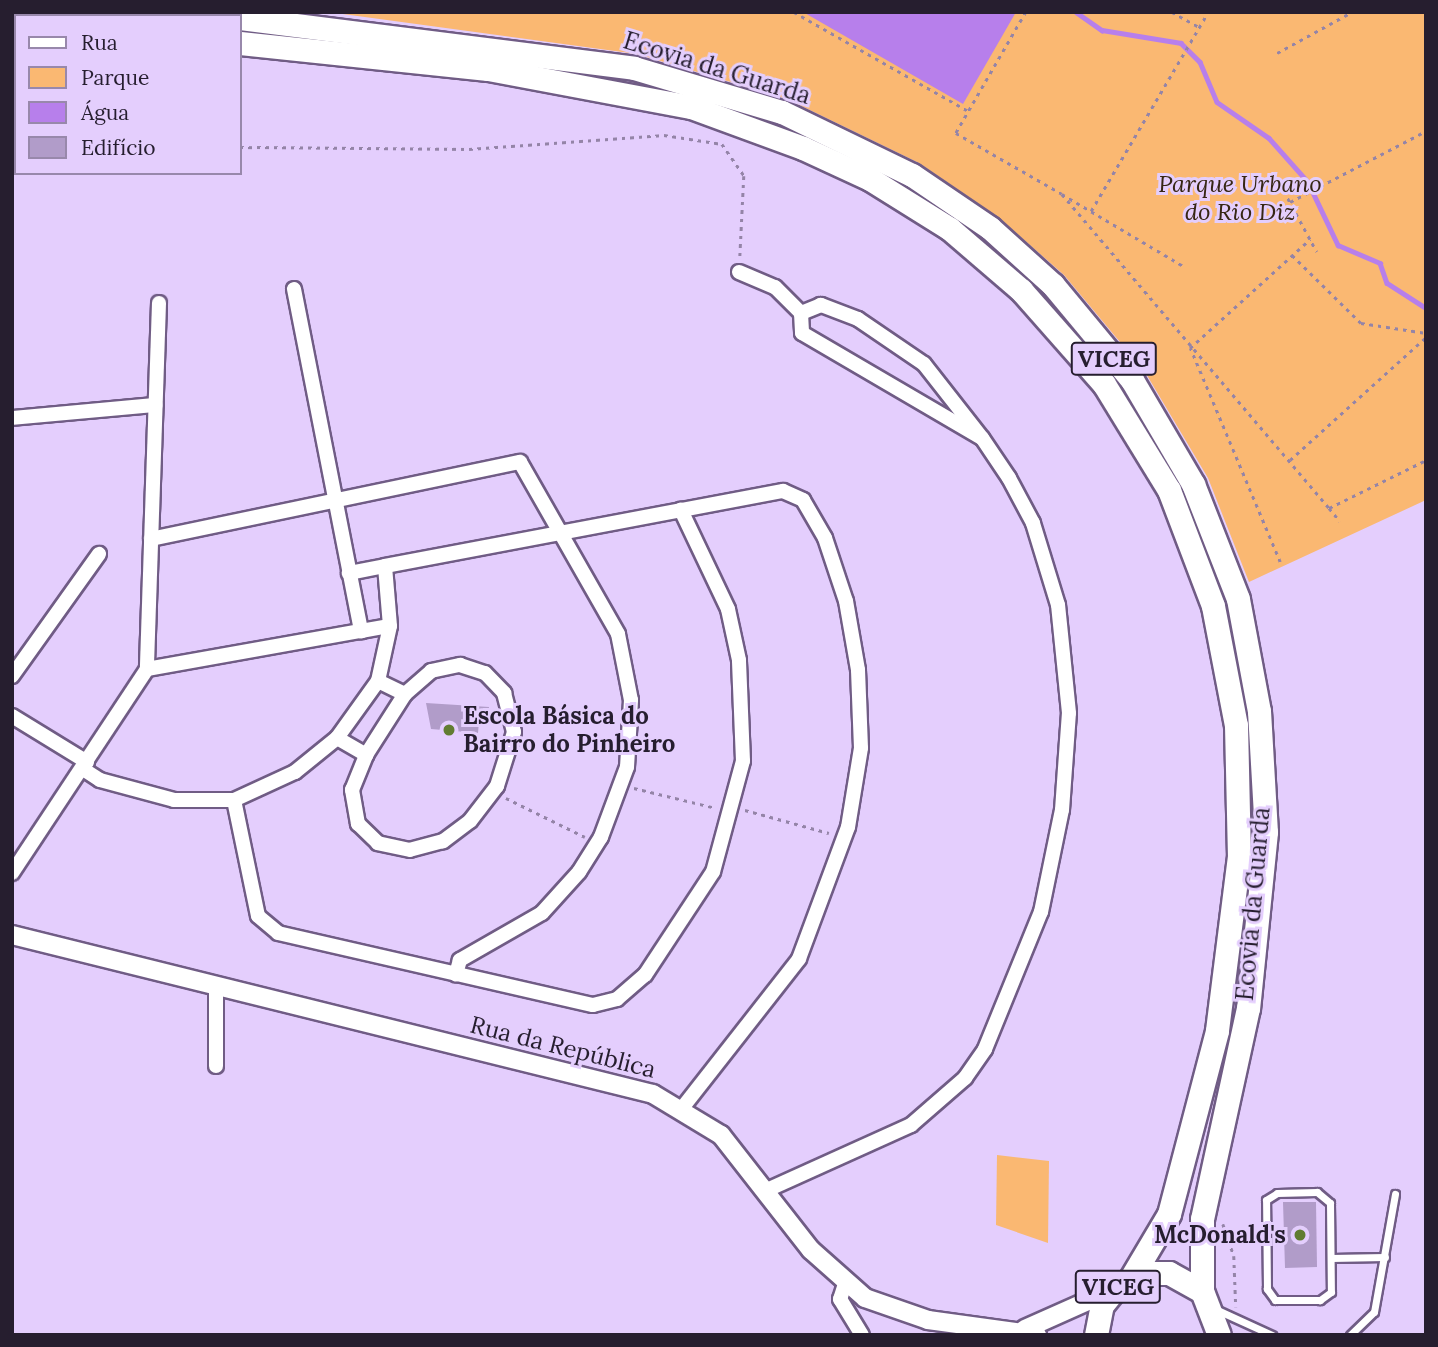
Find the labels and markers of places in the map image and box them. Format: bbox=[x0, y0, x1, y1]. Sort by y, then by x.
place label: Escola Básica do Bairro do Pinheiro bbox=[463, 702, 675, 758]
marker: Escola Básica do Bairro do Pinheiro bbox=[441, 722, 457, 738]
place label: McDonald's bbox=[1154, 1221, 1286, 1249]
marker: McDonald's bbox=[1292, 1227, 1308, 1243]

